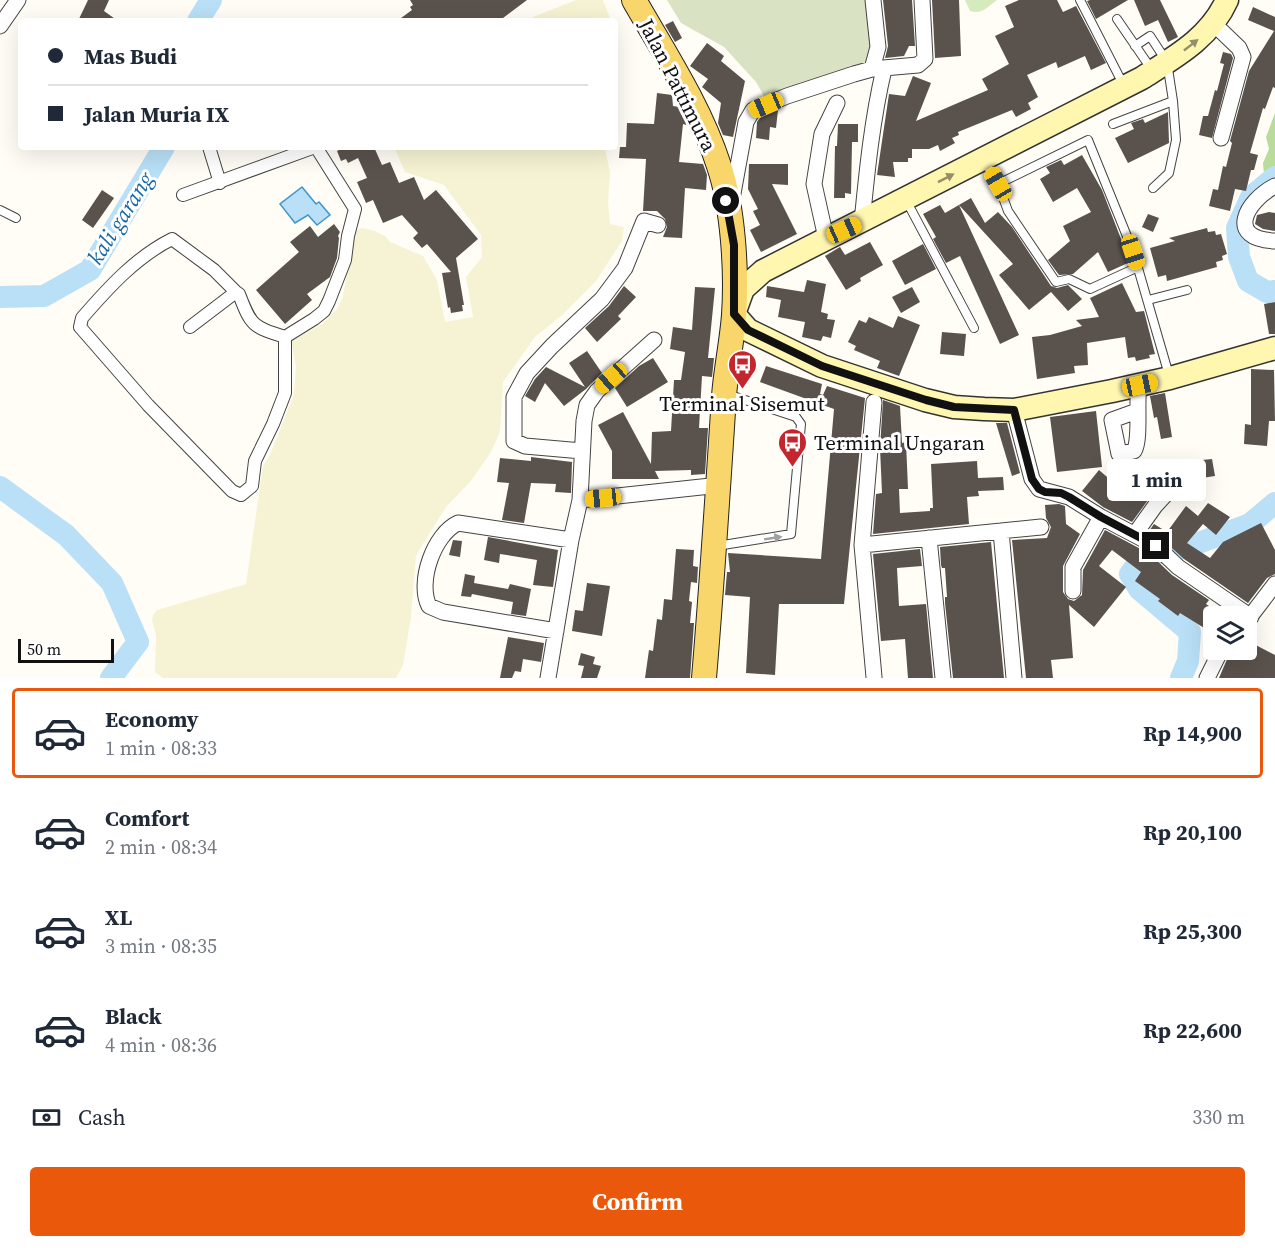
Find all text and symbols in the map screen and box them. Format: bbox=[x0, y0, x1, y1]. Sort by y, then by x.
street label: Jalan Pattimura bbox=[632, 13, 724, 157]
one-way arrow bbox=[1183, 39, 1199, 51]
text: Mas Budi bbox=[84, 41, 177, 71]
car bbox=[746, 90, 786, 120]
text: Jalan Muria IX bbox=[84, 99, 229, 129]
car bbox=[981, 164, 1015, 204]
water label: kali garang bbox=[80, 165, 161, 270]
one-way arrow bbox=[938, 173, 955, 183]
route start bbox=[712, 187, 739, 214]
car bbox=[824, 214, 864, 246]
car bbox=[1119, 232, 1147, 272]
bus stop icon: Terminal Sisemut bbox=[726, 348, 758, 390]
car bbox=[592, 359, 630, 397]
car bbox=[1121, 372, 1159, 398]
place label: Terminal Sisemut bbox=[659, 389, 825, 418]
bus stop icon: Terminal Ungaran bbox=[777, 426, 809, 468]
place label: Terminal Ungaran bbox=[814, 428, 985, 457]
callout: 1 min bbox=[1106, 459, 1206, 501]
text: 1 min bbox=[1131, 466, 1182, 494]
car bbox=[584, 487, 622, 509]
route end bbox=[1142, 532, 1169, 559]
one-way arrow bbox=[764, 533, 783, 542]
map controls bbox=[1203, 606, 1257, 660]
button: layers bbox=[1203, 606, 1257, 660]
scale bar bbox=[18, 636, 114, 664]
text: 50 m bbox=[27, 638, 61, 660]
text: Economy bbox=[105, 704, 199, 734]
icon: car bbox=[33, 706, 87, 760]
text: Rp 14,900 bbox=[1143, 718, 1242, 748]
text: 1 min · 08:33 bbox=[105, 734, 217, 762]
text: Comfort bbox=[105, 803, 189, 833]
icon: car bbox=[33, 805, 87, 859]
text: Rp 20,100 bbox=[1143, 817, 1242, 847]
text: 2 min · 08:34 bbox=[105, 833, 217, 861]
text: XL bbox=[105, 902, 132, 932]
icon: car bbox=[33, 904, 87, 958]
text: Rp 25,300 bbox=[1143, 916, 1242, 946]
text: 3 min · 08:35 bbox=[105, 932, 217, 960]
text: Black bbox=[105, 1001, 162, 1031]
icon: car bbox=[33, 1003, 87, 1057]
text: Rp 22,600 bbox=[1143, 1015, 1242, 1045]
text: 4 min · 08:36 bbox=[105, 1031, 217, 1059]
icon: cash bbox=[30, 1101, 63, 1134]
text: Cash bbox=[78, 1102, 126, 1132]
text: 330 m bbox=[1192, 1103, 1245, 1131]
button: Confirm bbox=[30, 1167, 1245, 1236]

